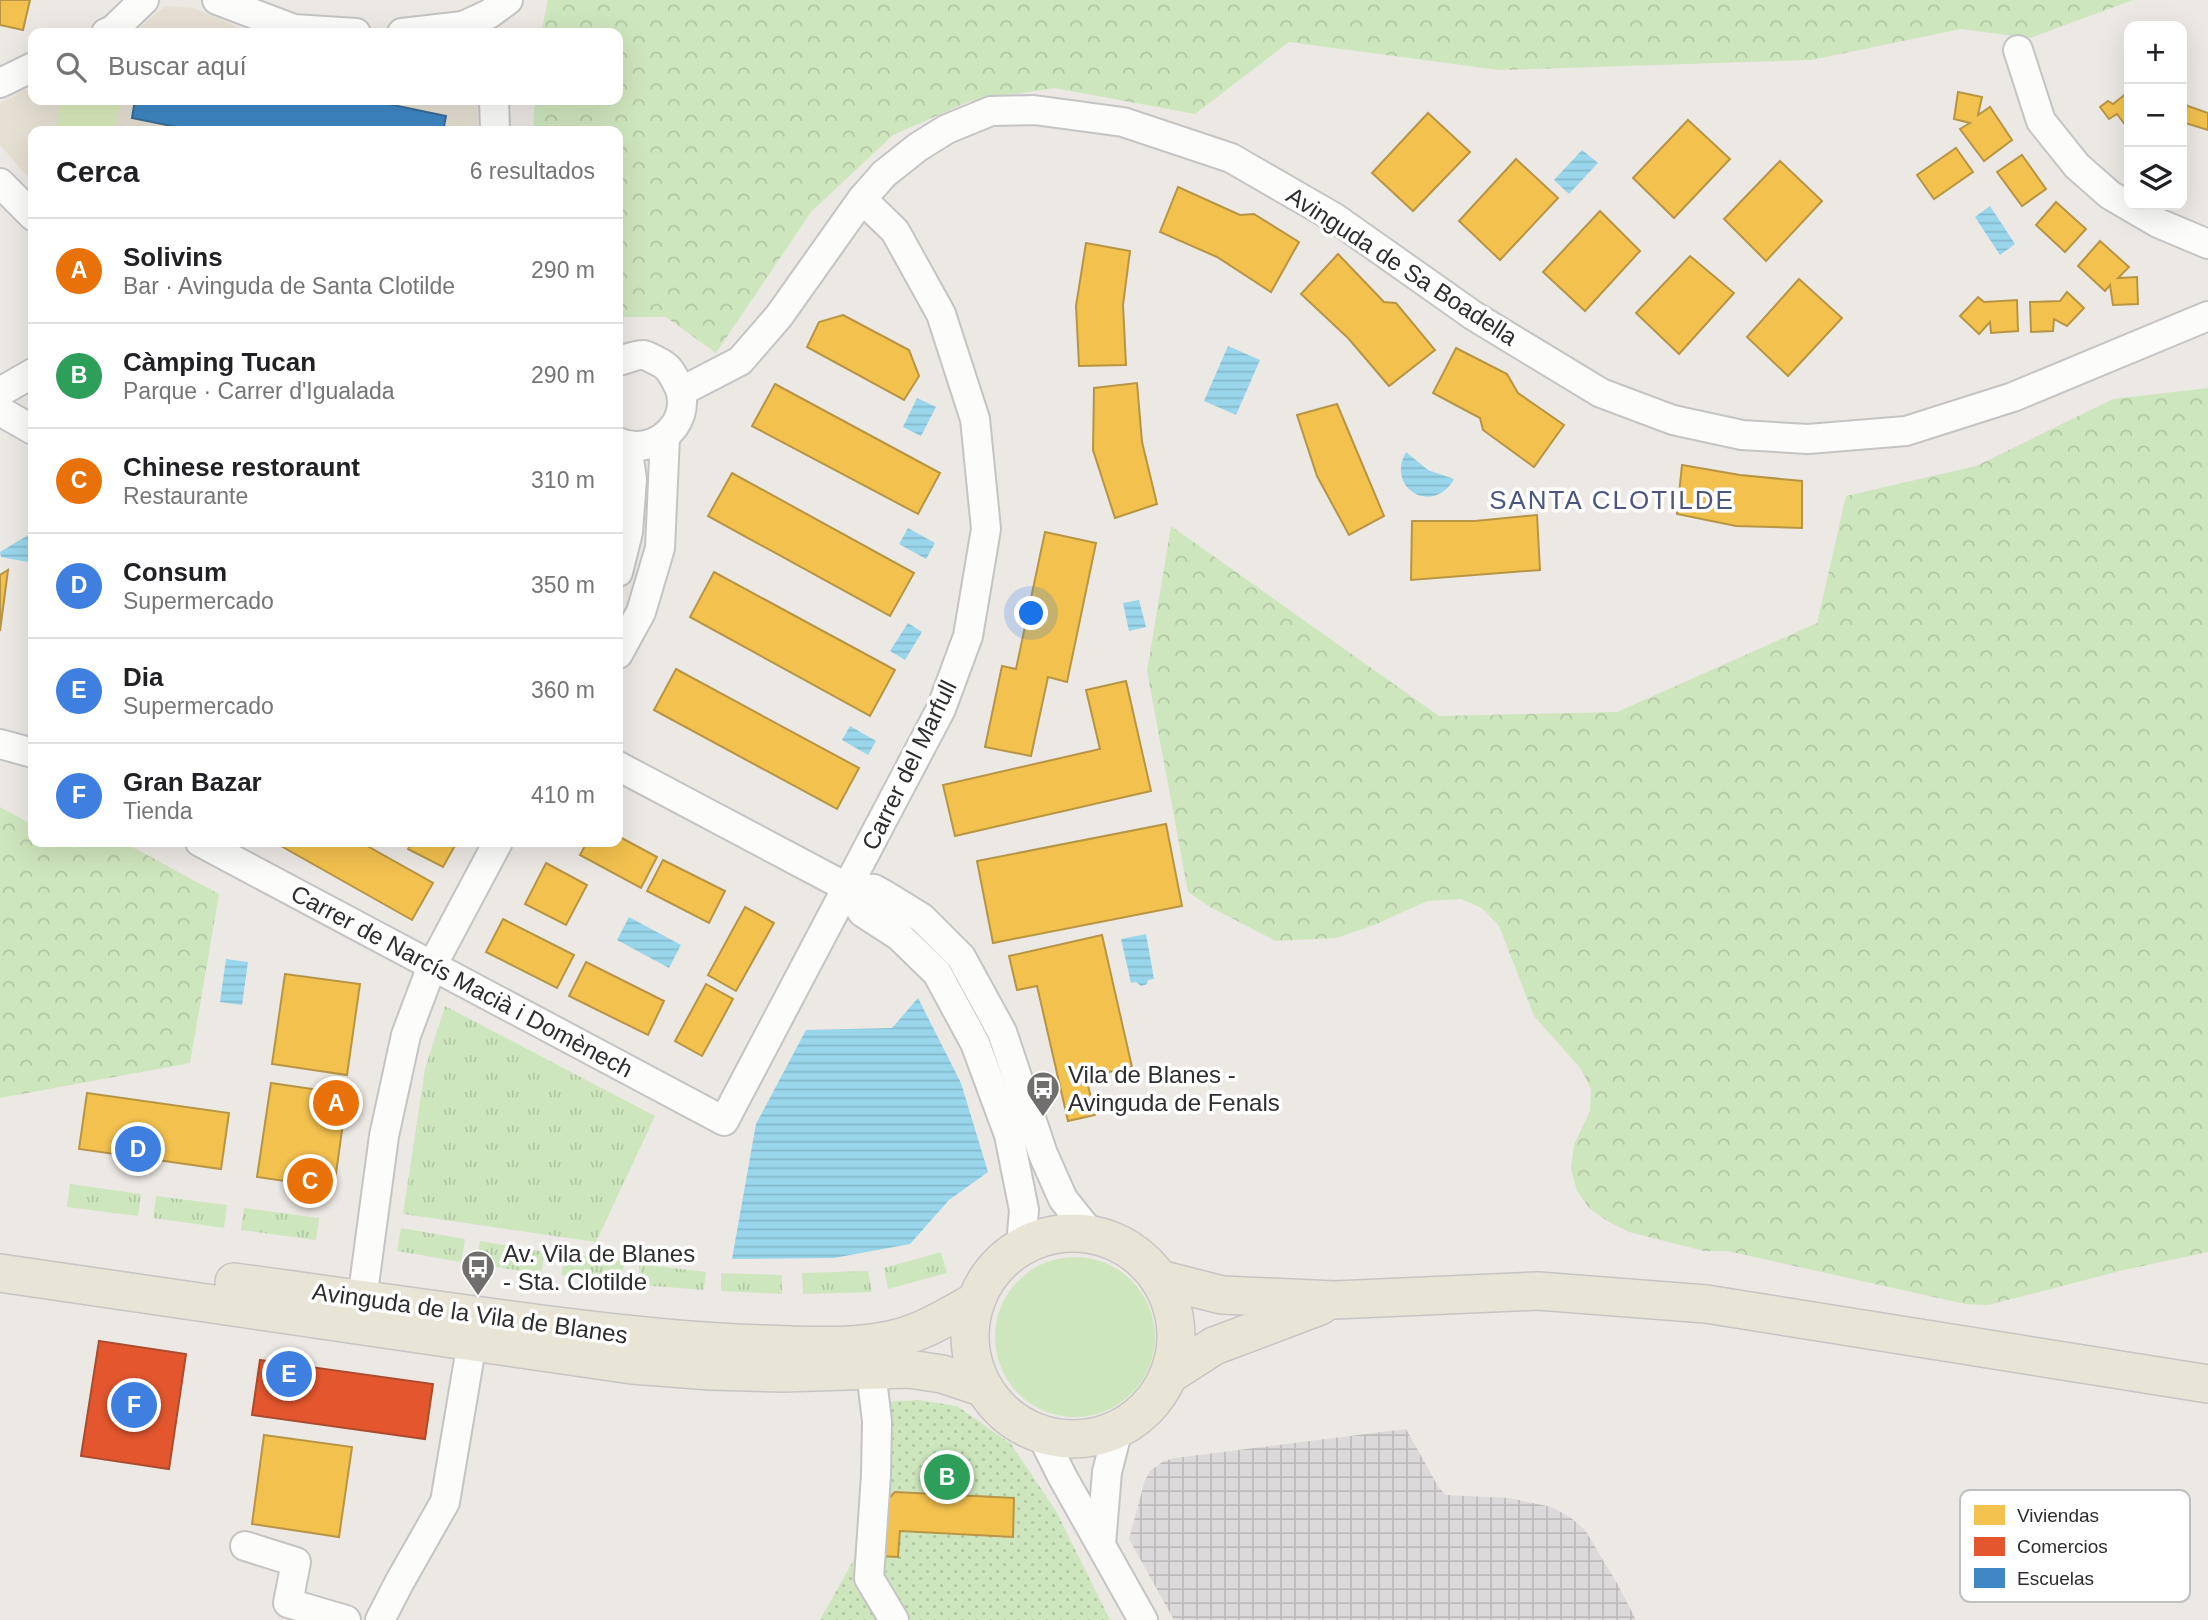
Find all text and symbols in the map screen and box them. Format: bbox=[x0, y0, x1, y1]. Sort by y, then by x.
map controls bbox=[2124, 21, 2187, 210]
button: + bbox=[2124, 21, 2187, 84]
search box bbox=[28, 28, 623, 105]
icon: search bbox=[52, 48, 90, 86]
text: Buscar aquí bbox=[108, 51, 247, 81]
button: − bbox=[2124, 84, 2187, 147]
button: layers bbox=[2124, 147, 2187, 210]
text: Cerca bbox=[56, 155, 139, 188]
text: 6 resultados bbox=[470, 158, 595, 184]
street label: Avinguda de Sa Boadella bbox=[1282, 181, 1523, 351]
text: Solivins bbox=[123, 242, 223, 272]
text: A bbox=[71, 257, 87, 283]
text: 290 m bbox=[531, 257, 595, 283]
text: Bar · Avinguda de Santa Clotilde bbox=[123, 273, 455, 299]
text: Càmping Tucan bbox=[123, 347, 316, 377]
text: B bbox=[71, 362, 87, 388]
text: 290 m bbox=[531, 362, 595, 388]
text: Parque · Carrer d'Igualada bbox=[123, 378, 395, 404]
text: Chinese restoraunt bbox=[123, 452, 360, 482]
text: C bbox=[71, 467, 87, 493]
text: 310 m bbox=[531, 467, 595, 493]
text: Restaurante bbox=[123, 483, 248, 509]
district label: SANTA CLOTILDE bbox=[1489, 485, 1735, 515]
text: Consum bbox=[123, 557, 227, 587]
text: D bbox=[71, 572, 87, 598]
text: 350 m bbox=[531, 572, 595, 598]
text: Supermercado bbox=[123, 588, 274, 614]
your location bbox=[1014, 596, 1048, 630]
text: Dia bbox=[123, 662, 163, 692]
street label: Carrer del Marfull bbox=[856, 676, 962, 854]
text: E bbox=[71, 677, 87, 703]
text: 360 m bbox=[531, 677, 595, 703]
text: Supermercado bbox=[123, 693, 274, 719]
text: Gran Bazar bbox=[123, 767, 262, 797]
text: F bbox=[72, 782, 86, 808]
text: 410 m bbox=[531, 782, 595, 808]
text: Tienda bbox=[123, 798, 192, 824]
street label: Carrer de Narcís Macià i Domènech bbox=[287, 879, 637, 1083]
place label: Vila de Blanes - Avinguda de Fenals bbox=[1068, 1061, 1280, 1116]
bus stop icon: Vila de Blanes - Avinguda de Fenals bbox=[1024, 1069, 1062, 1118]
pin: A bbox=[313, 1077, 359, 1129]
pin: D bbox=[115, 1123, 161, 1175]
pin: C bbox=[287, 1155, 333, 1207]
place label: Av. Vila de Blanes - Sta. Clotilde bbox=[503, 1240, 695, 1295]
bus stop icon: Av. Vila de Blanes - Sta. Clotilde bbox=[459, 1248, 497, 1297]
street label: Avinguda de la Vila de Blanes bbox=[311, 1278, 629, 1348]
pin: E bbox=[266, 1348, 312, 1400]
pin: F bbox=[111, 1379, 157, 1431]
pin: B bbox=[924, 1451, 970, 1503]
legend bbox=[1960, 1490, 2190, 1602]
text: Viviendas bbox=[2017, 1505, 2099, 1526]
text: Comercios bbox=[2017, 1536, 2108, 1557]
text: Escuelas bbox=[2017, 1568, 2094, 1589]

